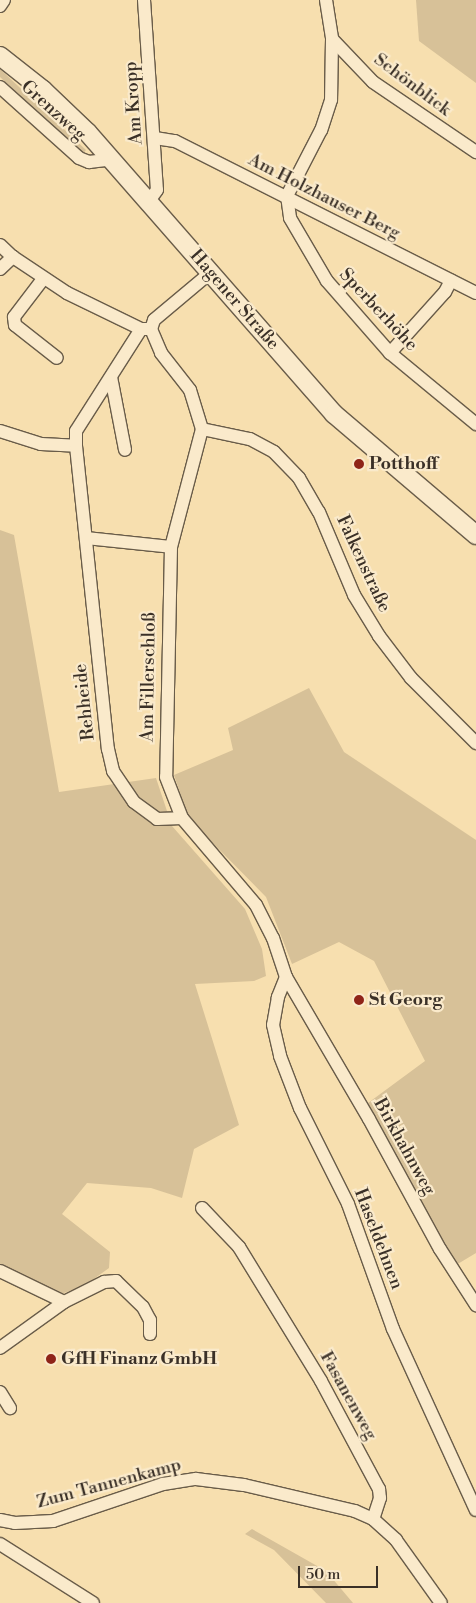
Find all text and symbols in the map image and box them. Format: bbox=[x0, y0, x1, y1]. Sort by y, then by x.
street label: Schönblick bbox=[369, 49, 455, 121]
street label: Am Kropp bbox=[120, 61, 148, 145]
street label: Grenzweg bbox=[16, 76, 90, 146]
street label: Am Holzhauser Berg bbox=[244, 149, 404, 245]
street label: Hagener Straße bbox=[185, 245, 283, 355]
street label: Sperberhöhe bbox=[334, 264, 422, 356]
place label: Potthoff bbox=[369, 453, 438, 475]
marker: Potthoff bbox=[353, 458, 365, 470]
street label: Falkenstraße bbox=[331, 512, 395, 616]
street label: Am Fillerschloß bbox=[137, 612, 161, 742]
street label: Rehheide bbox=[70, 662, 100, 742]
place label: St Georg bbox=[369, 989, 442, 1011]
marker: St Georg bbox=[353, 994, 365, 1006]
street label: Birkhahnweg bbox=[368, 1095, 440, 1199]
street label: Haseldehnen bbox=[349, 1185, 407, 1293]
place label: GfH Finanz GmbH bbox=[61, 1348, 217, 1370]
street label: Fasanenweg bbox=[315, 1348, 381, 1444]
marker: GfH Finanz GmbH bbox=[45, 1353, 57, 1365]
street label: Zum Tannenkamp bbox=[34, 1454, 184, 1514]
scale bar bbox=[301, 1556, 381, 1588]
text: 50 m bbox=[306, 1565, 340, 1584]

